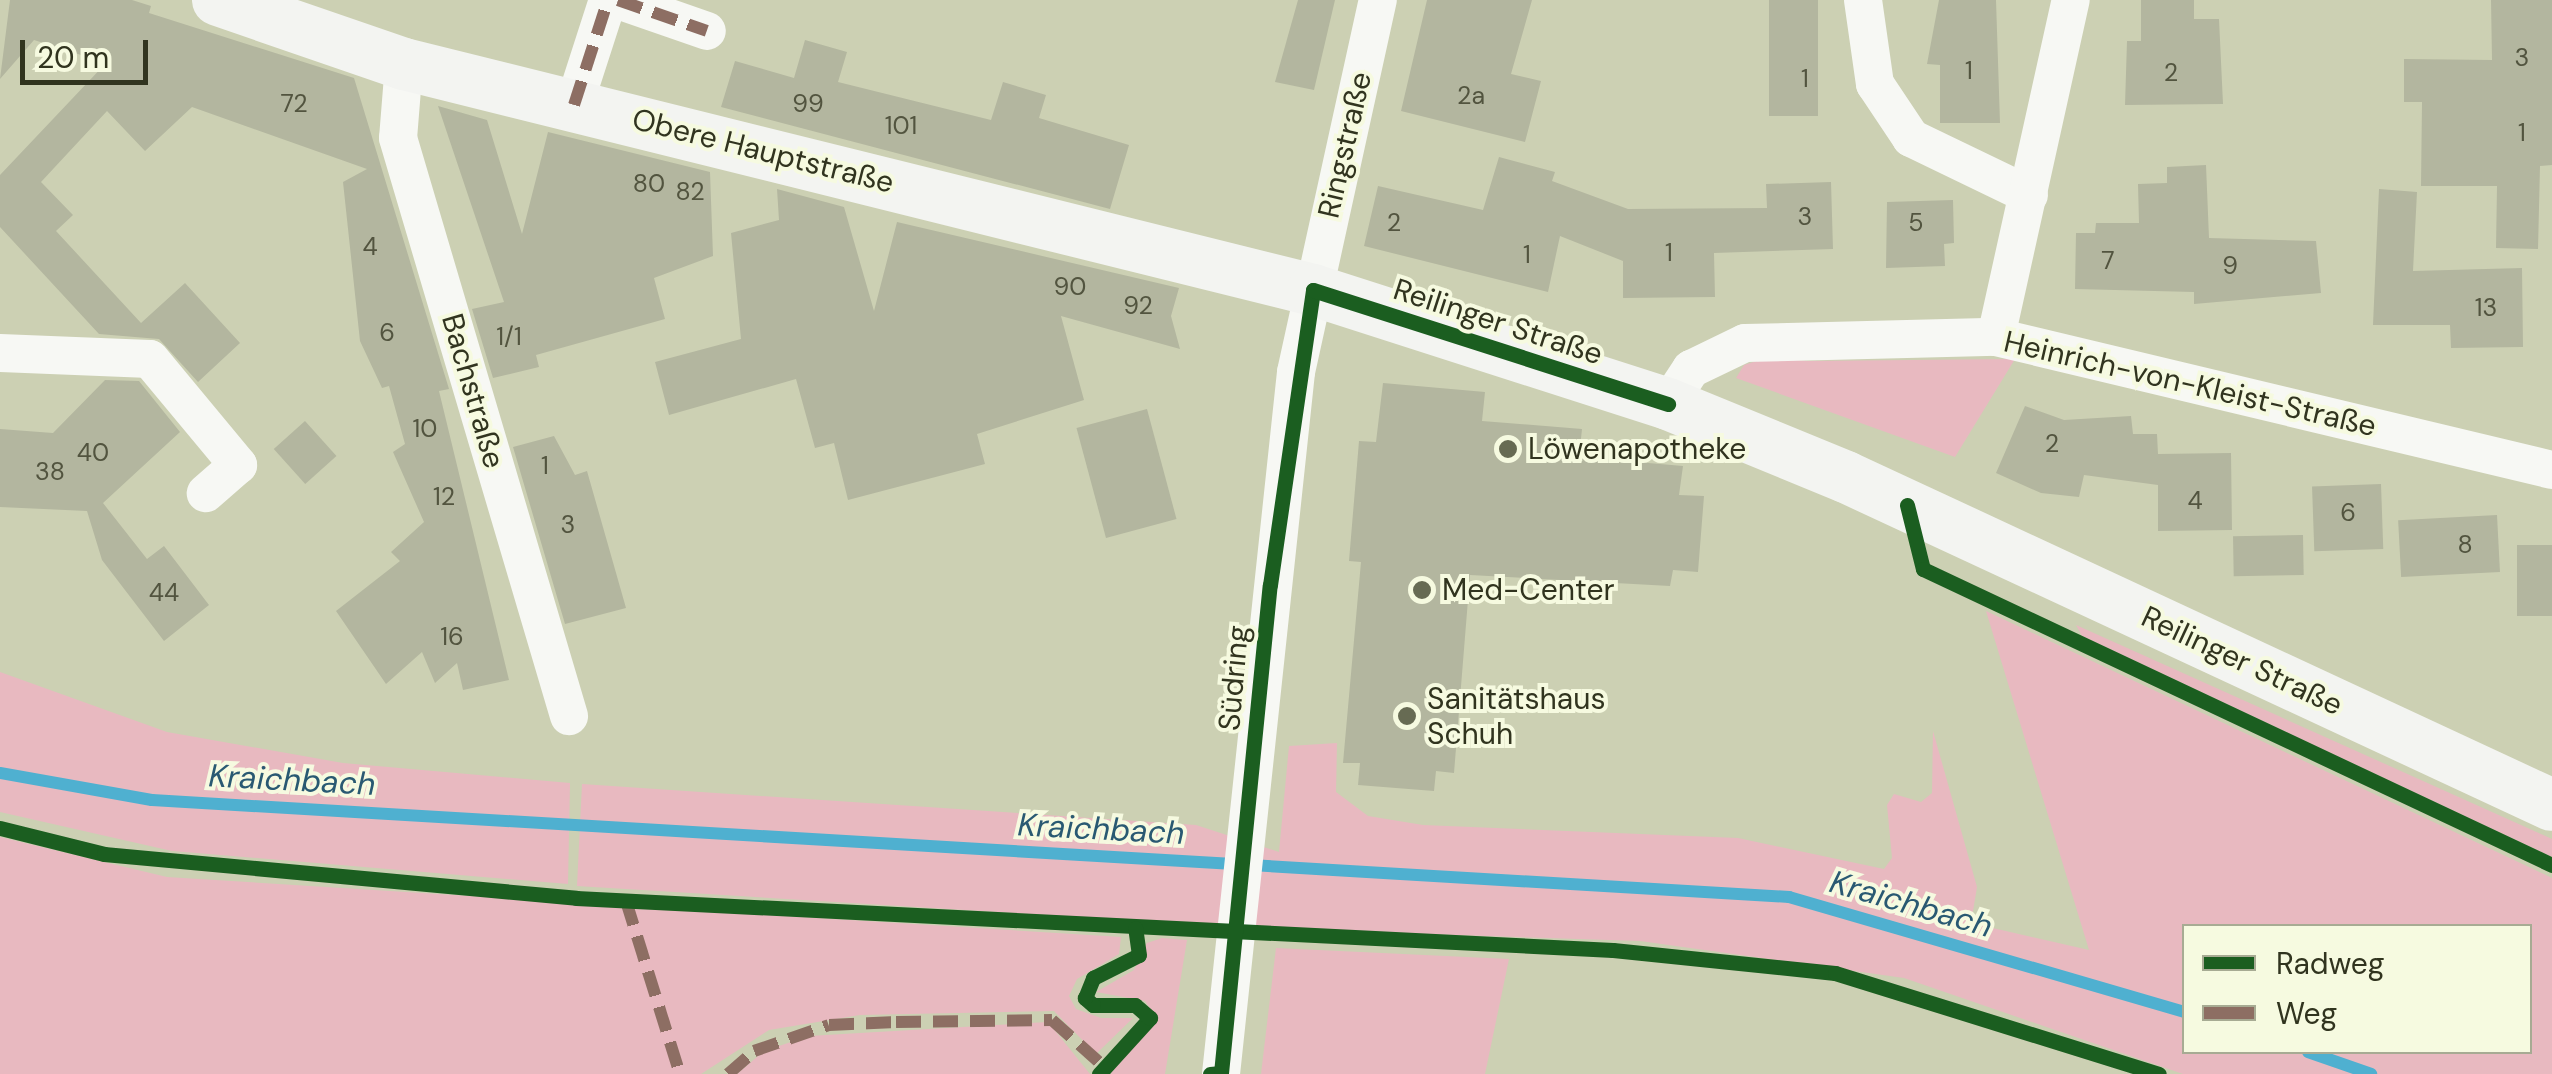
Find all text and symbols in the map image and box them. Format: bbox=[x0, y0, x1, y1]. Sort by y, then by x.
scale bar bbox=[25, 20, 152, 82]
text: 20 m bbox=[37, 38, 109, 77]
house number: 3 bbox=[2515, 43, 2529, 73]
house number: 1 bbox=[1965, 56, 1973, 86]
house number: 2 bbox=[2164, 58, 2178, 88]
house number: 1 bbox=[1801, 64, 1809, 94]
street label: Ringstraße bbox=[1311, 68, 1379, 222]
house number: 2a bbox=[1457, 81, 1485, 111]
house number: 72 bbox=[280, 89, 308, 119]
house number: 99 bbox=[792, 89, 824, 119]
street label: Obere Hauptstraße bbox=[628, 101, 898, 201]
house number: 101 bbox=[885, 111, 917, 141]
house number: 1 bbox=[2518, 118, 2526, 148]
house number: 80 bbox=[633, 169, 665, 199]
house number: 82 bbox=[675, 177, 705, 207]
house number: 3 bbox=[1798, 202, 1812, 232]
house number: 2 bbox=[1387, 208, 1401, 238]
house number: 5 bbox=[1908, 208, 1924, 238]
house number: 4 bbox=[362, 232, 378, 262]
house number: 1 bbox=[1665, 238, 1673, 268]
house number: 1 bbox=[1523, 240, 1531, 270]
house number: 7 bbox=[2101, 246, 2115, 276]
house number: 9 bbox=[2222, 251, 2238, 281]
street label: Reilinger Straße bbox=[1389, 271, 1607, 373]
house number: 90 bbox=[1054, 272, 1086, 302]
house number: 92 bbox=[1123, 291, 1153, 321]
house number: 13 bbox=[2475, 293, 2497, 323]
street label: Bachstraße bbox=[434, 310, 512, 472]
house number: 6 bbox=[379, 318, 395, 348]
house number: 1/1 bbox=[496, 322, 522, 352]
street label: Heinrich-von-Kleist-Straße bbox=[2000, 324, 2380, 444]
house number: 10 bbox=[413, 414, 437, 444]
house number: 2 bbox=[2045, 429, 2059, 459]
place label: Löwenapotheke bbox=[1528, 431, 1746, 467]
house number: 40 bbox=[77, 438, 109, 468]
marker: Löwenapotheke bbox=[1497, 438, 1519, 460]
house number: 1 bbox=[541, 451, 549, 481]
house number: 38 bbox=[35, 457, 65, 487]
house number: 12 bbox=[433, 482, 455, 512]
house number: 4 bbox=[2187, 486, 2203, 516]
house number: 6 bbox=[2340, 498, 2356, 528]
house number: 3 bbox=[561, 510, 575, 540]
house number: 8 bbox=[2457, 530, 2473, 560]
place label: Med-Center bbox=[1442, 572, 1615, 608]
house number: 44 bbox=[149, 578, 179, 608]
marker: Med-Center bbox=[1411, 579, 1433, 601]
street label: Reilinger Straße bbox=[2136, 599, 2348, 723]
house number: 16 bbox=[440, 622, 464, 652]
street label: Südring bbox=[1211, 624, 1257, 732]
place label: Sanitätshaus Schuh bbox=[1427, 681, 1605, 752]
marker: Sanitätshaus Schuh bbox=[1396, 705, 1418, 727]
water label: Kraichbach bbox=[208, 756, 376, 804]
water label: Kraichbach bbox=[1017, 805, 1185, 853]
water label: Kraichbach bbox=[1825, 863, 1997, 945]
legend bbox=[2182, 924, 2532, 1054]
text: Radweg bbox=[2276, 944, 2385, 983]
text: Weg bbox=[2276, 994, 2337, 1033]

